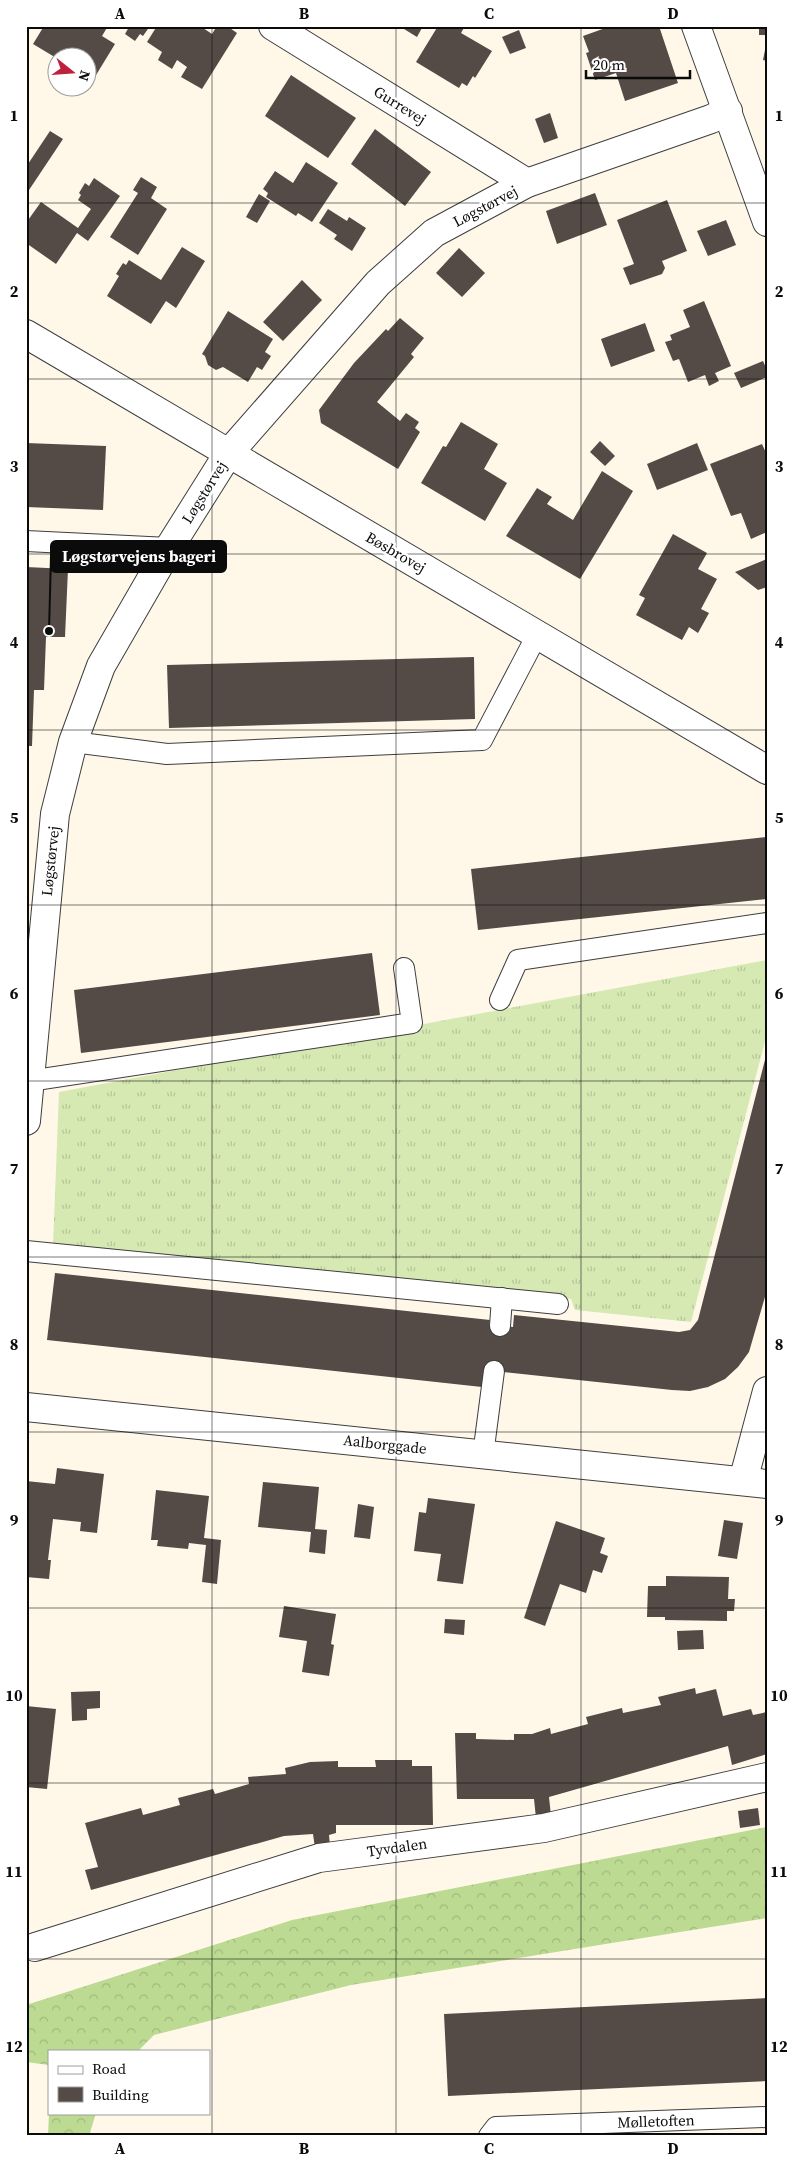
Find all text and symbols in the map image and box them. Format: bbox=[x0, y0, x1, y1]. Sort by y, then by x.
text: A bbox=[115, 2, 126, 24]
text: B bbox=[299, 2, 310, 24]
text: C bbox=[484, 2, 494, 24]
text: D bbox=[667, 2, 679, 24]
north arrow bbox=[48, 48, 98, 98]
scale bar bbox=[586, 48, 689, 80]
text: 20 m bbox=[593, 54, 625, 75]
text: N bbox=[73, 68, 95, 84]
street label: Gurrevej bbox=[370, 81, 430, 129]
text: 1 bbox=[10, 104, 18, 126]
text: 1 bbox=[775, 104, 783, 126]
street label: Løgstørvej bbox=[449, 180, 521, 232]
text: 2 bbox=[10, 280, 19, 302]
text: 2 bbox=[775, 280, 784, 302]
text: 3 bbox=[10, 455, 19, 477]
text: 3 bbox=[775, 455, 784, 477]
street label: Løgstørvej bbox=[177, 457, 231, 527]
street label: Bøsbrovej bbox=[362, 526, 430, 578]
callout: Løgstørvejens bageri bbox=[51, 541, 226, 572]
text: Løgstørvejens bageri bbox=[62, 545, 216, 567]
text: 4 bbox=[10, 631, 19, 653]
text: 4 bbox=[775, 631, 784, 653]
text: 5 bbox=[10, 806, 19, 828]
text: 5 bbox=[775, 806, 784, 828]
street label: Løgstørvej bbox=[36, 825, 64, 897]
text: 6 bbox=[10, 982, 19, 1004]
text: 6 bbox=[775, 982, 784, 1004]
text: 7 bbox=[10, 1157, 19, 1179]
text: 7 bbox=[775, 1157, 784, 1179]
text: 8 bbox=[10, 1333, 18, 1355]
text: 8 bbox=[775, 1333, 783, 1355]
street label: Aalborggade bbox=[342, 1429, 428, 1459]
text: 9 bbox=[10, 1509, 19, 1531]
text: 9 bbox=[775, 1509, 784, 1531]
text: 10 bbox=[5, 1684, 23, 1706]
text: 10 bbox=[770, 1684, 788, 1706]
street label: Tyvdalen bbox=[365, 1832, 429, 1862]
text: 11 bbox=[5, 1860, 23, 1882]
text: 11 bbox=[770, 1860, 788, 1882]
text: 12 bbox=[5, 2035, 23, 2057]
text: 12 bbox=[770, 2035, 788, 2057]
legend bbox=[48, 2050, 210, 2114]
text: Road bbox=[92, 2058, 126, 2079]
text: Building bbox=[92, 2084, 149, 2105]
street label: Mølletoften bbox=[617, 2109, 695, 2133]
text: A bbox=[115, 2137, 126, 2159]
text: B bbox=[299, 2137, 310, 2159]
text: C bbox=[484, 2137, 494, 2159]
text: D bbox=[667, 2137, 679, 2159]

